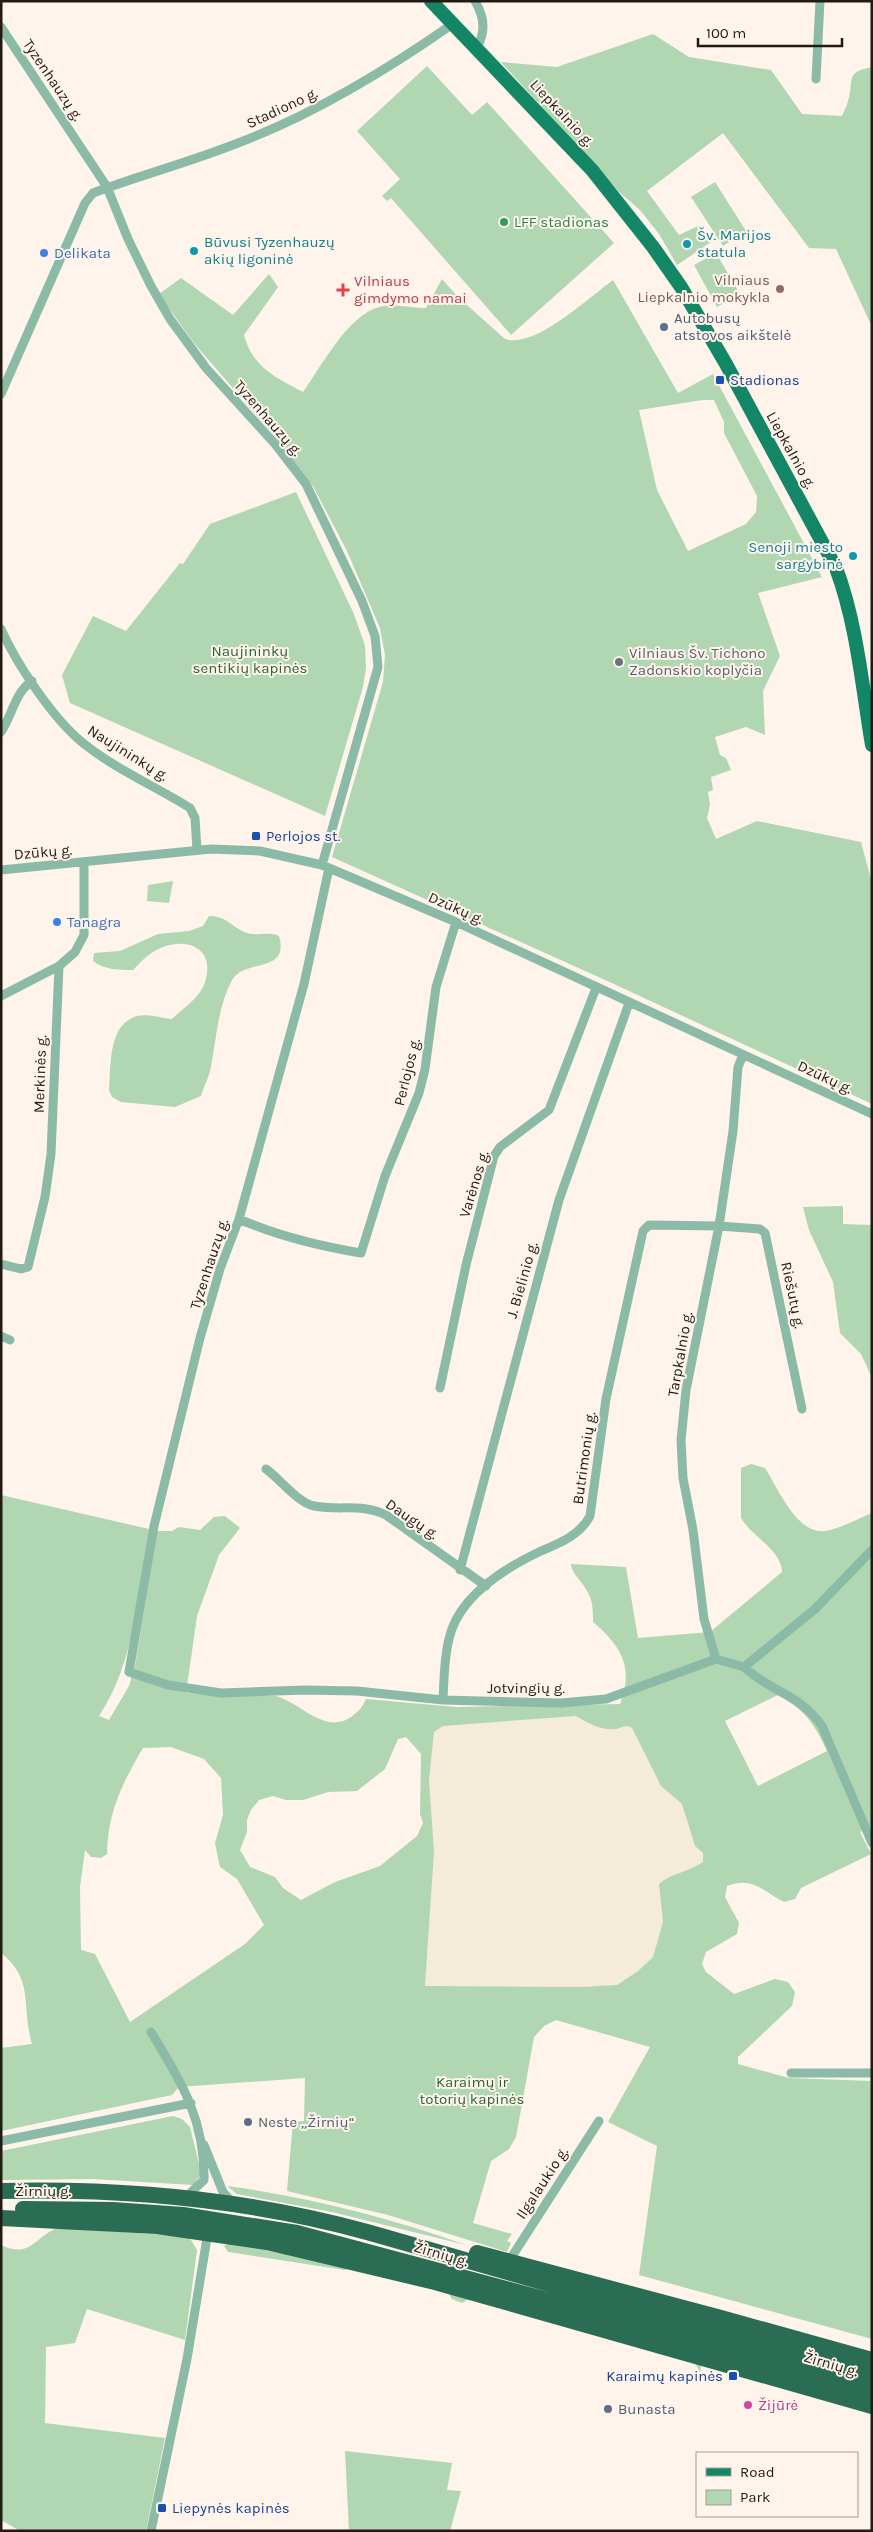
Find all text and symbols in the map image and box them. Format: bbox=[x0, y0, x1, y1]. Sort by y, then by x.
scale bar bbox=[698, 15, 842, 47]
text: 100 m bbox=[706, 24, 746, 42]
street label: Tyzenhauzų g. bbox=[19, 36, 87, 124]
street label: Liepkalnio g. bbox=[526, 76, 598, 151]
street label: Stadiono g. bbox=[244, 84, 321, 132]
place label: LFF stadionas bbox=[514, 213, 609, 231]
marker: LFF stadionas bbox=[498, 216, 510, 228]
place label: Šv. Marijos statula bbox=[697, 226, 771, 261]
place label: Būvusi Tyzenhauzų akių ligoninė bbox=[204, 233, 335, 268]
marker: Šv. Marijos statula bbox=[681, 238, 693, 250]
place label: Delikata bbox=[54, 244, 111, 262]
marker: Būvusi Tyzenhauzų akių ligoninė bbox=[188, 245, 200, 257]
marker: Delikata bbox=[38, 247, 50, 259]
place label: Vilniaus Liepkalnio mokykla bbox=[638, 271, 770, 306]
place label: Vilniaus gimdymo namai bbox=[354, 272, 467, 307]
marker: Vilniaus gimdymo namai bbox=[336, 283, 350, 297]
marker: Vilniaus Liepkalnio mokykla bbox=[774, 283, 786, 295]
place label: Autobusų atstovos aikštelė bbox=[674, 309, 791, 344]
marker: Autobusų atstovos aikštelė bbox=[658, 321, 670, 333]
place label: Stadionas bbox=[730, 371, 800, 389]
marker: Stadionas bbox=[714, 374, 726, 386]
street label: Tyzenhauzų g. bbox=[230, 376, 306, 460]
street label: Liepkalnio g. bbox=[762, 408, 820, 492]
place label: Senoji miesto sargybinė bbox=[748, 538, 843, 573]
marker: Senoji miesto sargybinė bbox=[847, 550, 859, 562]
park label: Naujininkų sentikių kapinės bbox=[193, 642, 307, 677]
place label: Vilniaus Šv. Tichono Zadonskio koplyčia bbox=[629, 644, 765, 679]
marker: Vilniaus Šv. Tichono Zadonskio koplyčia bbox=[613, 656, 625, 668]
street label: Naujininkų g. bbox=[84, 721, 172, 785]
place label: Perlojos st. bbox=[266, 827, 341, 845]
marker: Perlojos st. bbox=[250, 830, 262, 842]
street label: Dzūkų g. bbox=[13, 840, 73, 864]
street label: Dzūkų g. bbox=[426, 888, 487, 928]
place label: Tanagra bbox=[67, 913, 121, 931]
marker: Tanagra bbox=[51, 916, 63, 928]
street label: Merkinės g. bbox=[30, 1034, 50, 1113]
street label: Perlojos g. bbox=[390, 1036, 424, 1108]
street label: Dzūkų g. bbox=[795, 1057, 856, 1098]
street label: Varėnos g. bbox=[455, 1148, 493, 1220]
street label: Tyzenhauzų g. bbox=[186, 1216, 232, 1312]
street label: J. Bielinio g. bbox=[502, 1239, 542, 1320]
street label: Riešutų g. bbox=[777, 1260, 809, 1330]
street label: Tarpkalnio g. bbox=[664, 1310, 696, 1398]
street label: Butrimonių g. bbox=[569, 1410, 599, 1506]
street label: Daugų g. bbox=[382, 1495, 442, 1543]
street label: Jotvingių g. bbox=[487, 1679, 565, 1697]
park label: Karaimų ir totorių kapinės bbox=[420, 2073, 524, 2108]
place label: Neste „Žirnių“ bbox=[258, 2113, 355, 2131]
marker: Neste „Žirnių“ bbox=[242, 2116, 254, 2128]
street label: Ilgalaukio g. bbox=[512, 2143, 572, 2222]
street label: Žirnių g. bbox=[15, 2182, 71, 2200]
street label: Žirnių g. bbox=[412, 2238, 471, 2270]
street label: Žirnių g. bbox=[802, 2348, 861, 2380]
place label: Karaimų kapinės bbox=[606, 2367, 723, 2385]
marker: Karaimų kapinės bbox=[727, 2370, 739, 2382]
place label: Žijūrė bbox=[758, 2396, 798, 2414]
marker: Žijūrė bbox=[742, 2399, 754, 2411]
place label: Bunasta bbox=[618, 2400, 676, 2418]
marker: Bunasta bbox=[602, 2403, 614, 2415]
legend bbox=[696, 2452, 858, 2517]
text: Road bbox=[740, 2463, 775, 2481]
text: Park bbox=[740, 2488, 770, 2506]
place label: Liepynės kapinės bbox=[172, 2499, 290, 2517]
marker: Liepynės kapinės bbox=[156, 2502, 168, 2514]

